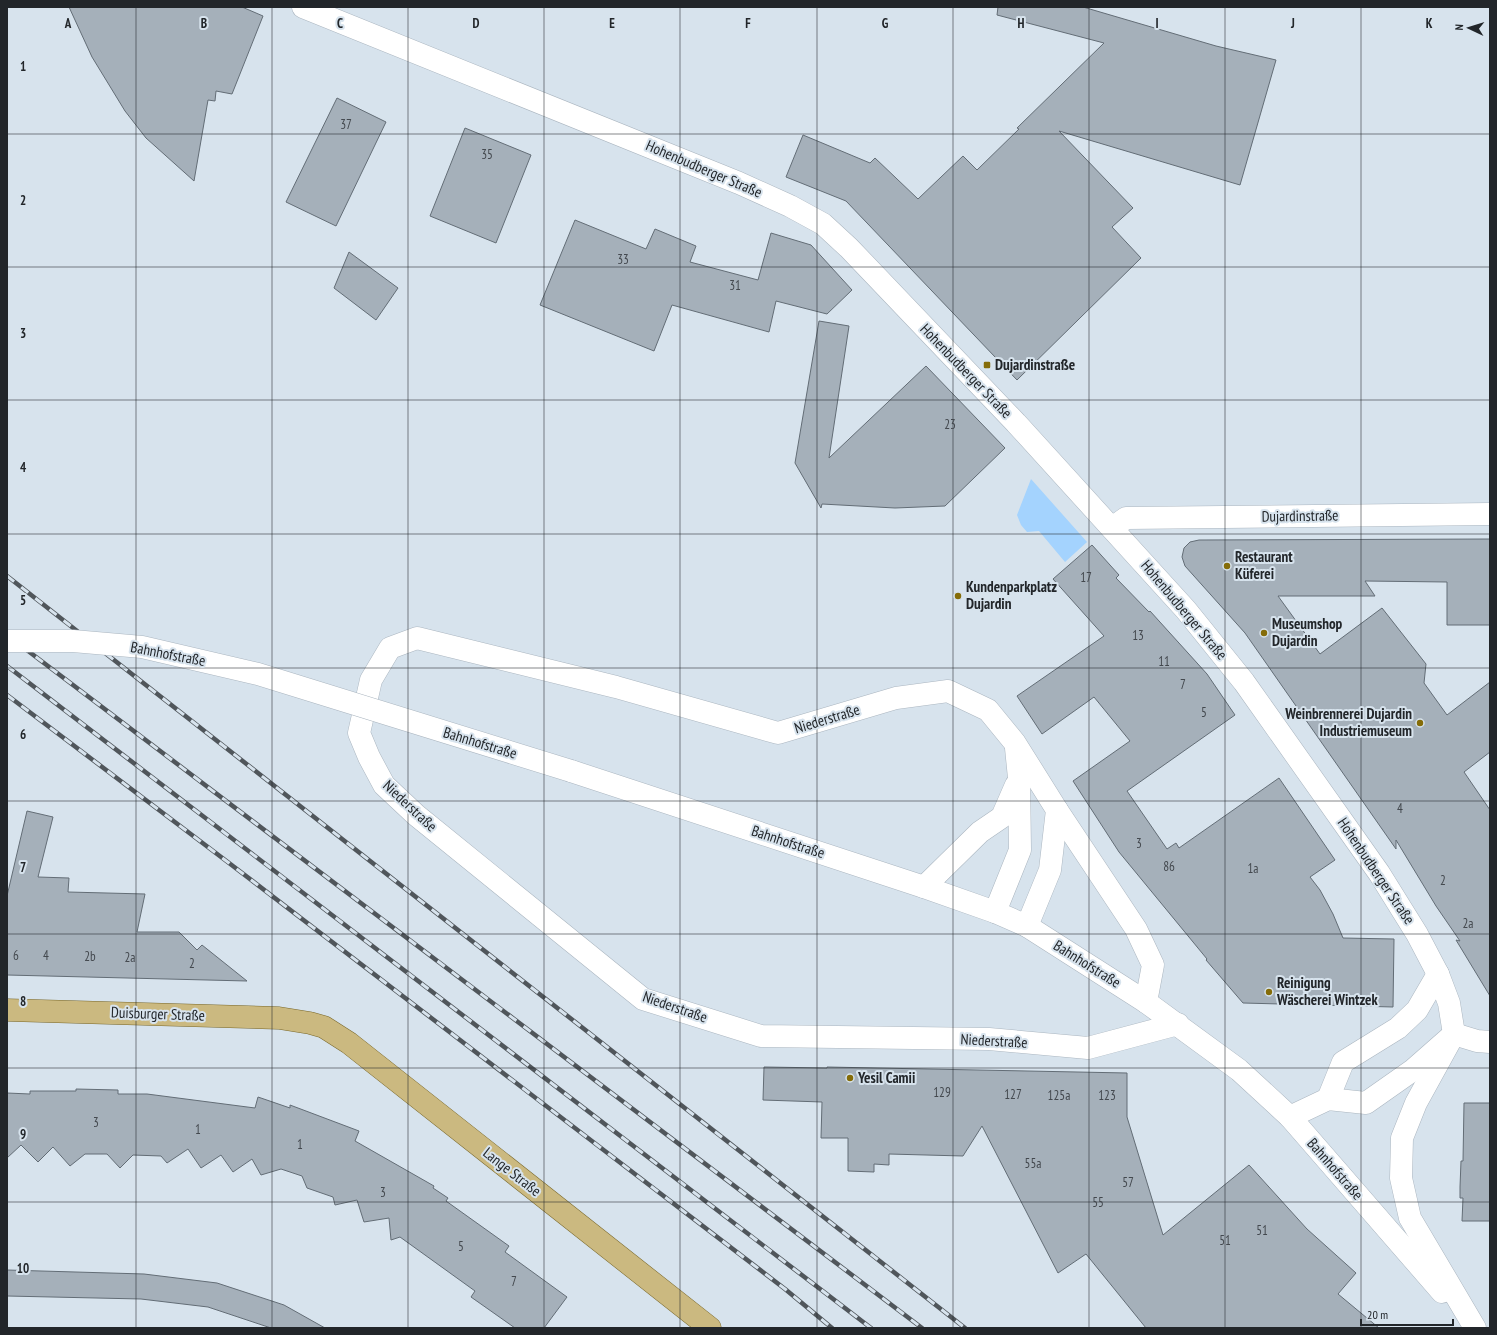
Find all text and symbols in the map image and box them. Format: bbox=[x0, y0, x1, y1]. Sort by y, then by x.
north arrow bbox=[1449, 8, 1489, 48]
text: A bbox=[64, 15, 72, 32]
text: B bbox=[201, 15, 207, 32]
text: C bbox=[337, 15, 343, 32]
text: D bbox=[473, 15, 480, 32]
text: E bbox=[609, 15, 615, 32]
text: F bbox=[745, 15, 751, 32]
text: G bbox=[882, 15, 889, 32]
text: H bbox=[1018, 15, 1025, 32]
text: I bbox=[1155, 15, 1159, 32]
text: J bbox=[1290, 15, 1295, 32]
text: K bbox=[1426, 15, 1433, 32]
text: N bbox=[1452, 24, 1466, 31]
text: 1 bbox=[20, 58, 26, 75]
house number: 37 bbox=[340, 116, 352, 133]
street label: Hohenbudberger Straße bbox=[643, 135, 765, 202]
house number: 35 bbox=[481, 146, 493, 163]
text: 2 bbox=[20, 192, 26, 209]
house number: 33 bbox=[617, 251, 629, 268]
house number: 31 bbox=[729, 277, 741, 294]
street label: Hohenbudberger Straße bbox=[916, 319, 1016, 422]
text: 3 bbox=[20, 325, 26, 342]
place label: Dujardinstraße bbox=[995, 355, 1075, 374]
marker: Dujardinstraße bbox=[982, 360, 992, 370]
house number: 23 bbox=[944, 416, 956, 433]
text: 4 bbox=[20, 459, 27, 476]
street label: Dujardinstraße bbox=[1261, 505, 1339, 526]
place label: Restaurant Küferei bbox=[1235, 547, 1293, 583]
street label: Hohenbudberger Straße bbox=[1137, 556, 1232, 663]
marker: Restaurant Küferei bbox=[1222, 561, 1232, 571]
house number: 17 bbox=[1080, 569, 1092, 586]
place label: Kundenparkplatz Dujardin bbox=[966, 577, 1057, 613]
marker: Kundenparkplatz Dujardin bbox=[953, 591, 963, 601]
text: 5 bbox=[20, 592, 26, 609]
place label: Museumshop Dujardin bbox=[1272, 614, 1343, 650]
house number: 13 bbox=[1132, 627, 1144, 644]
marker: Museumshop Dujardin bbox=[1259, 628, 1269, 638]
street label: Bahnhofstraße bbox=[129, 637, 207, 670]
house number: 11 bbox=[1158, 653, 1170, 670]
house number: 7 bbox=[1180, 676, 1186, 693]
street label: Niederstraße bbox=[792, 700, 862, 737]
house number: 5 bbox=[1201, 704, 1207, 721]
place label: Weinbrennerei Dujardin Industriemuseum bbox=[1284, 704, 1412, 740]
marker: Weinbrennerei Dujardin Industriemuseum bbox=[1415, 718, 1425, 728]
street label: Bahnhofstraße bbox=[441, 722, 519, 763]
text: 6 bbox=[20, 726, 26, 743]
street label: Niederstraße bbox=[379, 776, 441, 835]
house number: 4 bbox=[1397, 800, 1403, 817]
street label: Hohenbudberger Straße bbox=[1334, 814, 1419, 928]
street label: Bahnhofstraße bbox=[749, 821, 827, 862]
house number: 3 bbox=[1136, 835, 1142, 852]
house number: 86 bbox=[1163, 858, 1175, 875]
text: 7 bbox=[20, 859, 26, 876]
house number: 1a bbox=[1247, 860, 1259, 877]
house number: 2 bbox=[1440, 872, 1446, 889]
house number: 2a bbox=[1462, 915, 1474, 932]
street label: Bahnhofstraße bbox=[1050, 935, 1124, 992]
house number: 6 bbox=[13, 947, 19, 964]
house number: 4 bbox=[43, 947, 49, 964]
house number: 2b bbox=[84, 948, 96, 965]
house number: 2a bbox=[124, 949, 136, 966]
house number: 2 bbox=[189, 955, 195, 972]
place label: Reinigung Wäscherei Wintzek bbox=[1276, 973, 1378, 1009]
street label: Niederstraße bbox=[640, 987, 710, 1026]
marker: Reinigung Wäscherei Wintzek bbox=[1264, 987, 1274, 997]
text: 8 bbox=[20, 993, 26, 1010]
street label: Duisburger Straße bbox=[111, 1002, 205, 1025]
street label: Niederstraße bbox=[960, 1029, 1028, 1052]
place label: Yesil Camii bbox=[857, 1068, 915, 1087]
marker: Yesil Camii bbox=[845, 1073, 855, 1083]
house number: 129 bbox=[933, 1084, 951, 1101]
house number: 127 bbox=[1004, 1086, 1022, 1103]
house number: 125a bbox=[1048, 1087, 1070, 1104]
house number: 123 bbox=[1098, 1087, 1116, 1104]
house number: 3 bbox=[93, 1114, 99, 1131]
house number: 1 bbox=[195, 1121, 201, 1138]
text: 9 bbox=[20, 1126, 26, 1143]
street label: Bahnhofstraße bbox=[1303, 1134, 1367, 1204]
house number: 1 bbox=[297, 1136, 303, 1153]
street label: Lange Straße bbox=[479, 1143, 545, 1200]
house number: 55a bbox=[1025, 1155, 1041, 1172]
house number: 57 bbox=[1122, 1174, 1134, 1191]
house number: 3 bbox=[380, 1184, 386, 1201]
house number: 55 bbox=[1092, 1194, 1104, 1211]
house number: 51 bbox=[1256, 1222, 1268, 1239]
house number: 51 bbox=[1219, 1232, 1231, 1249]
house number: 5 bbox=[458, 1238, 464, 1255]
text: 10 bbox=[17, 1260, 29, 1277]
house number: 7 bbox=[511, 1273, 517, 1290]
scale bar bbox=[1361, 1301, 1453, 1327]
text: 20 m bbox=[1367, 1307, 1388, 1322]

